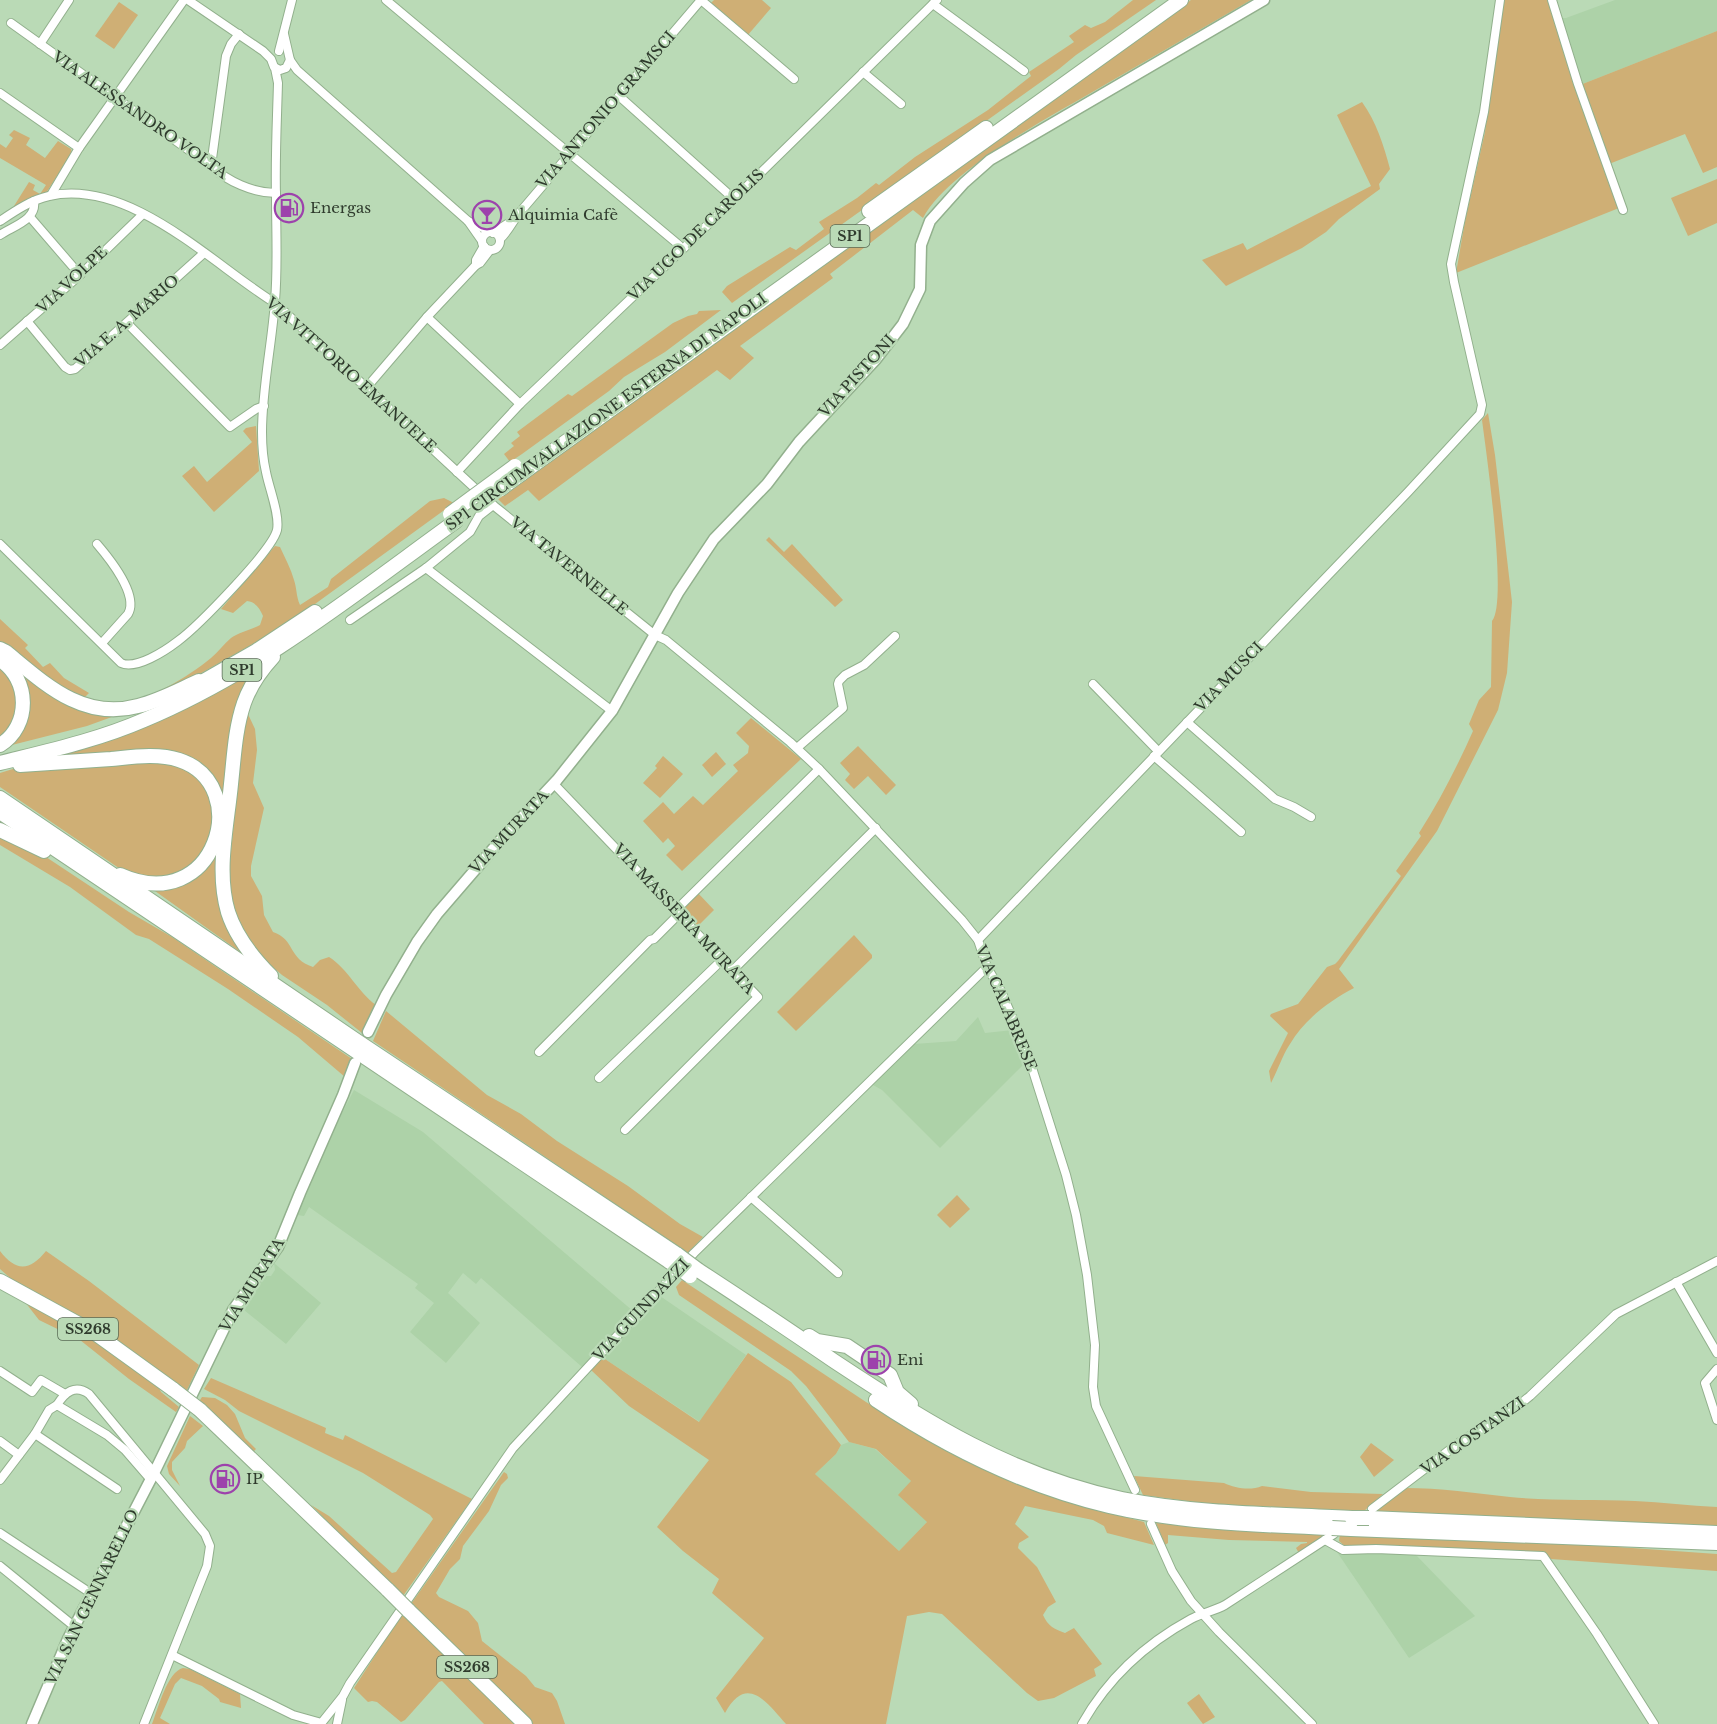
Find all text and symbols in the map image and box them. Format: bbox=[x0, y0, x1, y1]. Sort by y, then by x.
street label: VIA ANTONIO GRAMSCI bbox=[531, 27, 679, 193]
street label: VIA ALESSANDRO VOLTA bbox=[48, 46, 232, 183]
street label: VIA UGO DE CAROLIS bbox=[623, 165, 768, 305]
fuel station icon: Energas bbox=[273, 192, 305, 224]
place label: Energas bbox=[310, 198, 371, 217]
bar icon: Alquimia Cafè bbox=[471, 199, 503, 231]
place label: Alquimia Cafè bbox=[507, 205, 618, 224]
road number: SP1 bbox=[830, 225, 870, 247]
street label: VIA VOLPE bbox=[32, 242, 111, 318]
street label: VIA E. A. MARIO bbox=[70, 270, 183, 372]
street label: SP1 CIRCUMVALLAZIONE ESTERNA DI NAPOLI bbox=[442, 289, 770, 534]
street label: VIA VITTORIO EMANUELE bbox=[261, 292, 441, 456]
street label: VIA PISTONI bbox=[814, 330, 899, 422]
street label: VIA TAVERNELLE bbox=[506, 512, 632, 619]
street label: VIA MUSCI bbox=[1190, 638, 1267, 716]
road number: SP1 bbox=[222, 659, 262, 681]
street label: VIA MURATA bbox=[464, 786, 552, 878]
street label: VIA MASSERIA MURATA bbox=[609, 839, 759, 998]
street label: VIA CALABRESE bbox=[971, 941, 1041, 1073]
street label: VIA MURATA bbox=[215, 1234, 288, 1336]
street label: VIA GUINDAZZI bbox=[588, 1255, 693, 1365]
road number: SS268 bbox=[58, 1318, 118, 1340]
fuel station icon: Eni bbox=[860, 1344, 892, 1376]
place label: Eni bbox=[897, 1350, 923, 1369]
street label: VIA COSTANZI bbox=[1416, 1393, 1528, 1479]
fuel station icon: IP bbox=[209, 1463, 241, 1495]
place label: IP bbox=[246, 1469, 263, 1488]
street label: VIA SAN GENNARELLO bbox=[40, 1506, 142, 1689]
road number: SS268 bbox=[437, 1656, 497, 1678]

